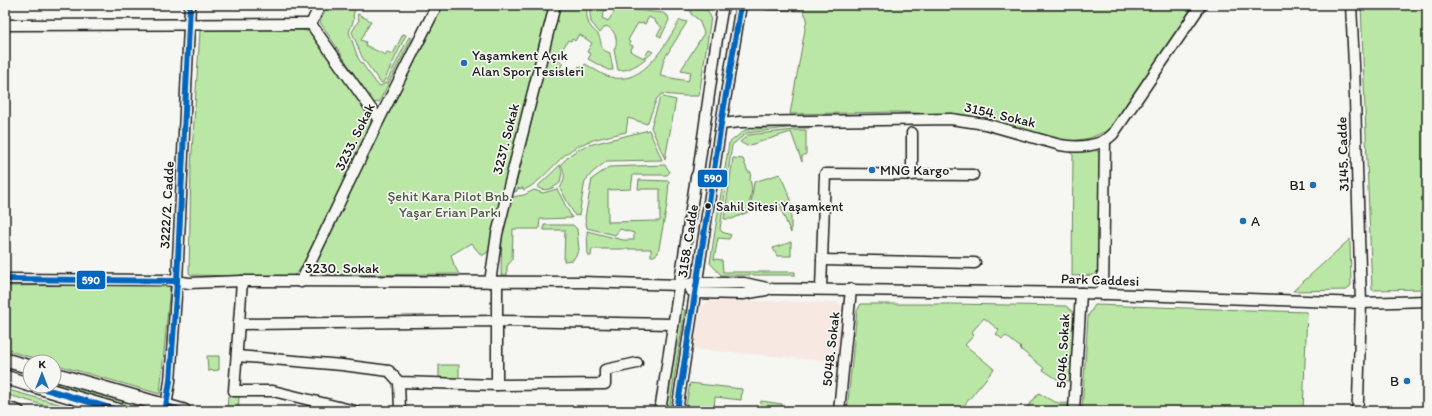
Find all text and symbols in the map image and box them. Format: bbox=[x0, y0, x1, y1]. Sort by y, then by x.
place label: Yaşamkent Açık Alan Spor Tesisleri bbox=[472, 47, 584, 80]
marker: Yaşamkent Açık Alan Spor Tesisleri bbox=[459, 58, 469, 68]
street label: 3154. Sokak bbox=[963, 99, 1037, 131]
street label: 3233. Sokak bbox=[331, 100, 379, 174]
street label: 3237. Sokak bbox=[489, 102, 523, 176]
street label: 3145. Cadde bbox=[1333, 116, 1353, 192]
street label: 3222/2. Cadde bbox=[156, 160, 178, 249]
place label: MNG Kargo bbox=[880, 162, 949, 179]
marker: MNG Kargo bbox=[867, 165, 877, 175]
line badge: 590 bbox=[697, 169, 728, 188]
text: 590 bbox=[704, 172, 722, 185]
place label: B1 bbox=[1289, 177, 1305, 194]
marker: B1 bbox=[1308, 180, 1318, 190]
park label: Şehit Kara Pilot Bnb. Yaşar Erian Parkı bbox=[387, 188, 513, 221]
place label: Sahil Sitesi Yaşamkent bbox=[716, 199, 844, 214]
marker: Sahil Sitesi Yaşamkent bbox=[703, 201, 713, 211]
street label: 3158. Cadde bbox=[674, 203, 702, 279]
place label: A bbox=[1251, 213, 1260, 230]
marker: A bbox=[1238, 216, 1248, 226]
street label: 3230. Sokak bbox=[305, 260, 379, 277]
line badge: 590 bbox=[76, 270, 106, 290]
street label: Park Caddesi bbox=[1060, 270, 1140, 290]
text: 590 bbox=[82, 274, 100, 287]
street label: 5048. Sokak bbox=[819, 311, 843, 387]
street label: 5046. Sokak bbox=[1053, 313, 1073, 389]
north arrow bbox=[22, 354, 62, 394]
text: K bbox=[38, 358, 46, 371]
place label: B bbox=[1390, 373, 1399, 390]
marker: B bbox=[1402, 376, 1412, 386]

